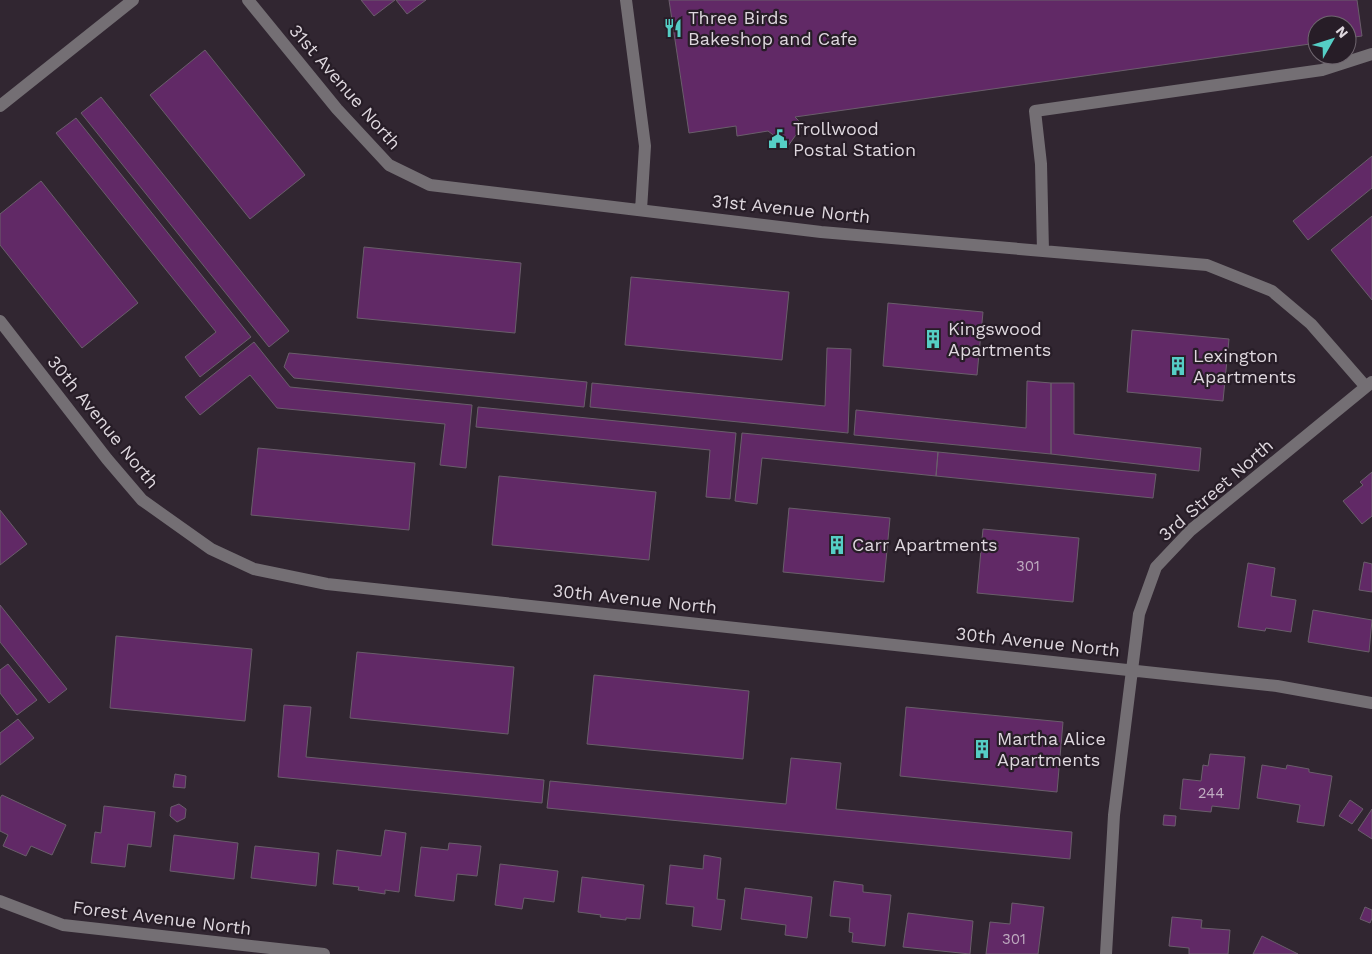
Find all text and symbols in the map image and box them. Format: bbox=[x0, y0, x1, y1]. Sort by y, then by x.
place label: Three Birds Bakeshop and Cafe bbox=[688, 7, 857, 49]
north arrow bbox=[1307, 15, 1357, 65]
restaurant icon: Three Birds Bakeshop and Cafe bbox=[662, 17, 684, 39]
street label: 31st Avenue North bbox=[285, 20, 405, 154]
text: N bbox=[1333, 23, 1352, 41]
place label: Trollwood Postal Station bbox=[793, 118, 916, 160]
public building icon: Trollwood Postal Station bbox=[767, 128, 789, 150]
street label: 31st Avenue North bbox=[711, 190, 871, 227]
place label: Kingswood Apartments bbox=[948, 318, 1051, 360]
building icon: Kingswood Apartments bbox=[922, 328, 944, 350]
place label: Lexington Apartments bbox=[1193, 345, 1296, 387]
street label: 30th Avenue North bbox=[43, 351, 163, 492]
building icon: Lexington Apartments bbox=[1167, 355, 1189, 377]
street label: 3rd Street North bbox=[1154, 434, 1277, 545]
building icon: Carr Apartments bbox=[826, 534, 848, 556]
place label: Carr Apartments bbox=[852, 534, 998, 555]
house number: 301 bbox=[1016, 557, 1040, 575]
street label: 30th Avenue North bbox=[552, 579, 718, 618]
street label: 30th Avenue North bbox=[955, 622, 1121, 661]
place label: Martha Alice Apartments bbox=[997, 728, 1106, 770]
building icon: Martha Alice Apartments bbox=[971, 738, 993, 760]
house number: 244 bbox=[1198, 784, 1224, 802]
street label: Forest Avenue North bbox=[72, 896, 253, 939]
house number: 301 bbox=[1002, 930, 1026, 948]

